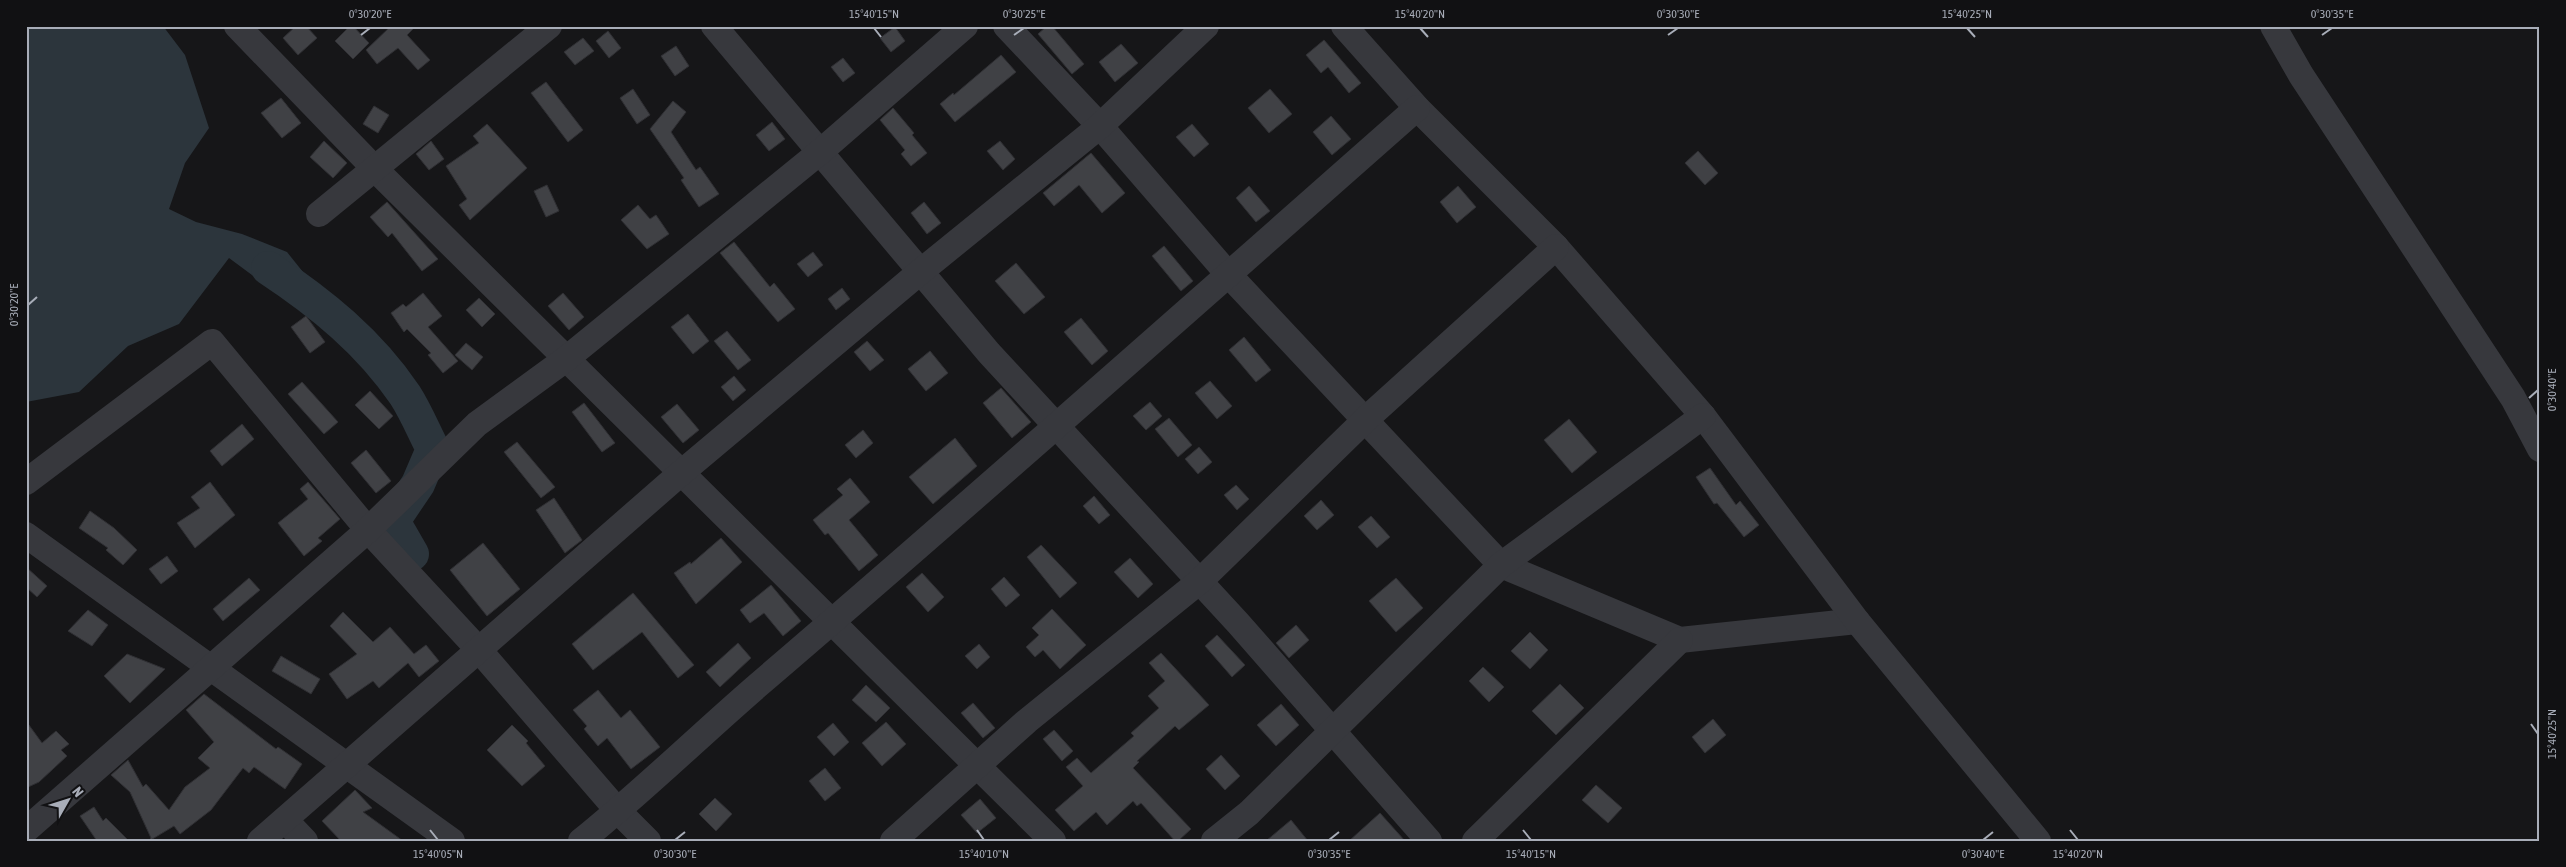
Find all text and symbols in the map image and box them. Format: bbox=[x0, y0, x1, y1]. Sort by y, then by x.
text: 0°30'20"E bbox=[349, 7, 391, 21]
text: 15°40'15"N bbox=[849, 7, 899, 21]
text: 0°30'25"E bbox=[1003, 7, 1045, 21]
text: 15°40'20"N bbox=[1395, 7, 1445, 21]
text: 0°30'30"E bbox=[1657, 7, 1699, 21]
text: 15°40'25"N bbox=[1942, 7, 1992, 21]
text: 0°30'35"E bbox=[2311, 7, 2353, 21]
text: 0°30'20"E bbox=[7, 284, 21, 326]
text: 0°30'40"E bbox=[2545, 369, 2559, 411]
text: 15°40'25"N bbox=[2545, 709, 2559, 759]
north arrow bbox=[42, 774, 92, 824]
text: N bbox=[69, 784, 87, 800]
text: 15°40'05"N bbox=[413, 847, 463, 861]
text: 0°30'30"E bbox=[654, 847, 696, 861]
text: 15°40'10"N bbox=[959, 847, 1009, 861]
text: 0°30'35"E bbox=[1308, 847, 1350, 861]
text: 15°40'15"N bbox=[1506, 847, 1556, 861]
text: 0°30'40"E bbox=[1962, 847, 2004, 861]
text: 15°40'20"N bbox=[2053, 847, 2103, 861]

